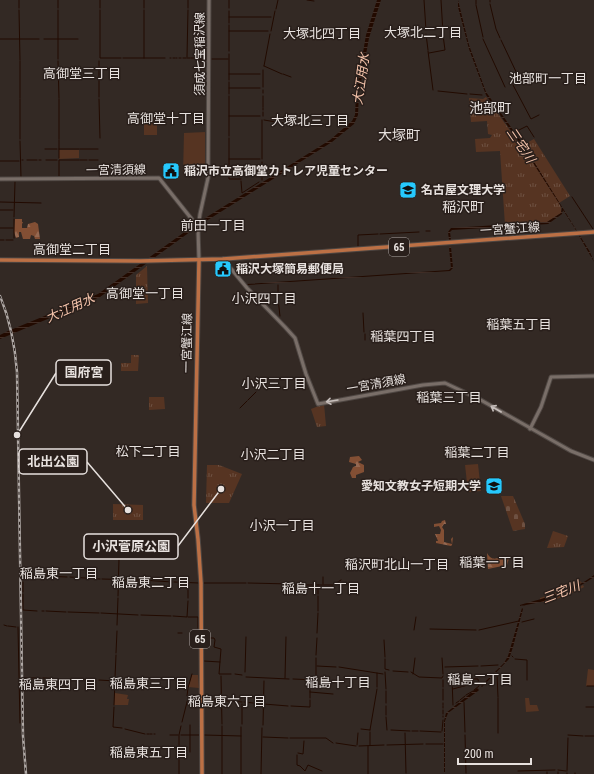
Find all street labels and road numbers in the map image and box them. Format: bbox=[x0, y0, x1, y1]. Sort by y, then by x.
street label: 須成七宝稲沢線 bbox=[193, 12, 207, 96]
street label: 一宮清須線 bbox=[86, 162, 146, 178]
street label: 一宮蟹江線 bbox=[480, 220, 540, 238]
road number: 65 bbox=[389, 238, 409, 256]
street label: 一宮蟹江線 bbox=[179, 313, 195, 373]
street label: 一宮清須線 bbox=[345, 372, 407, 396]
road number: 65 bbox=[190, 630, 210, 648]

